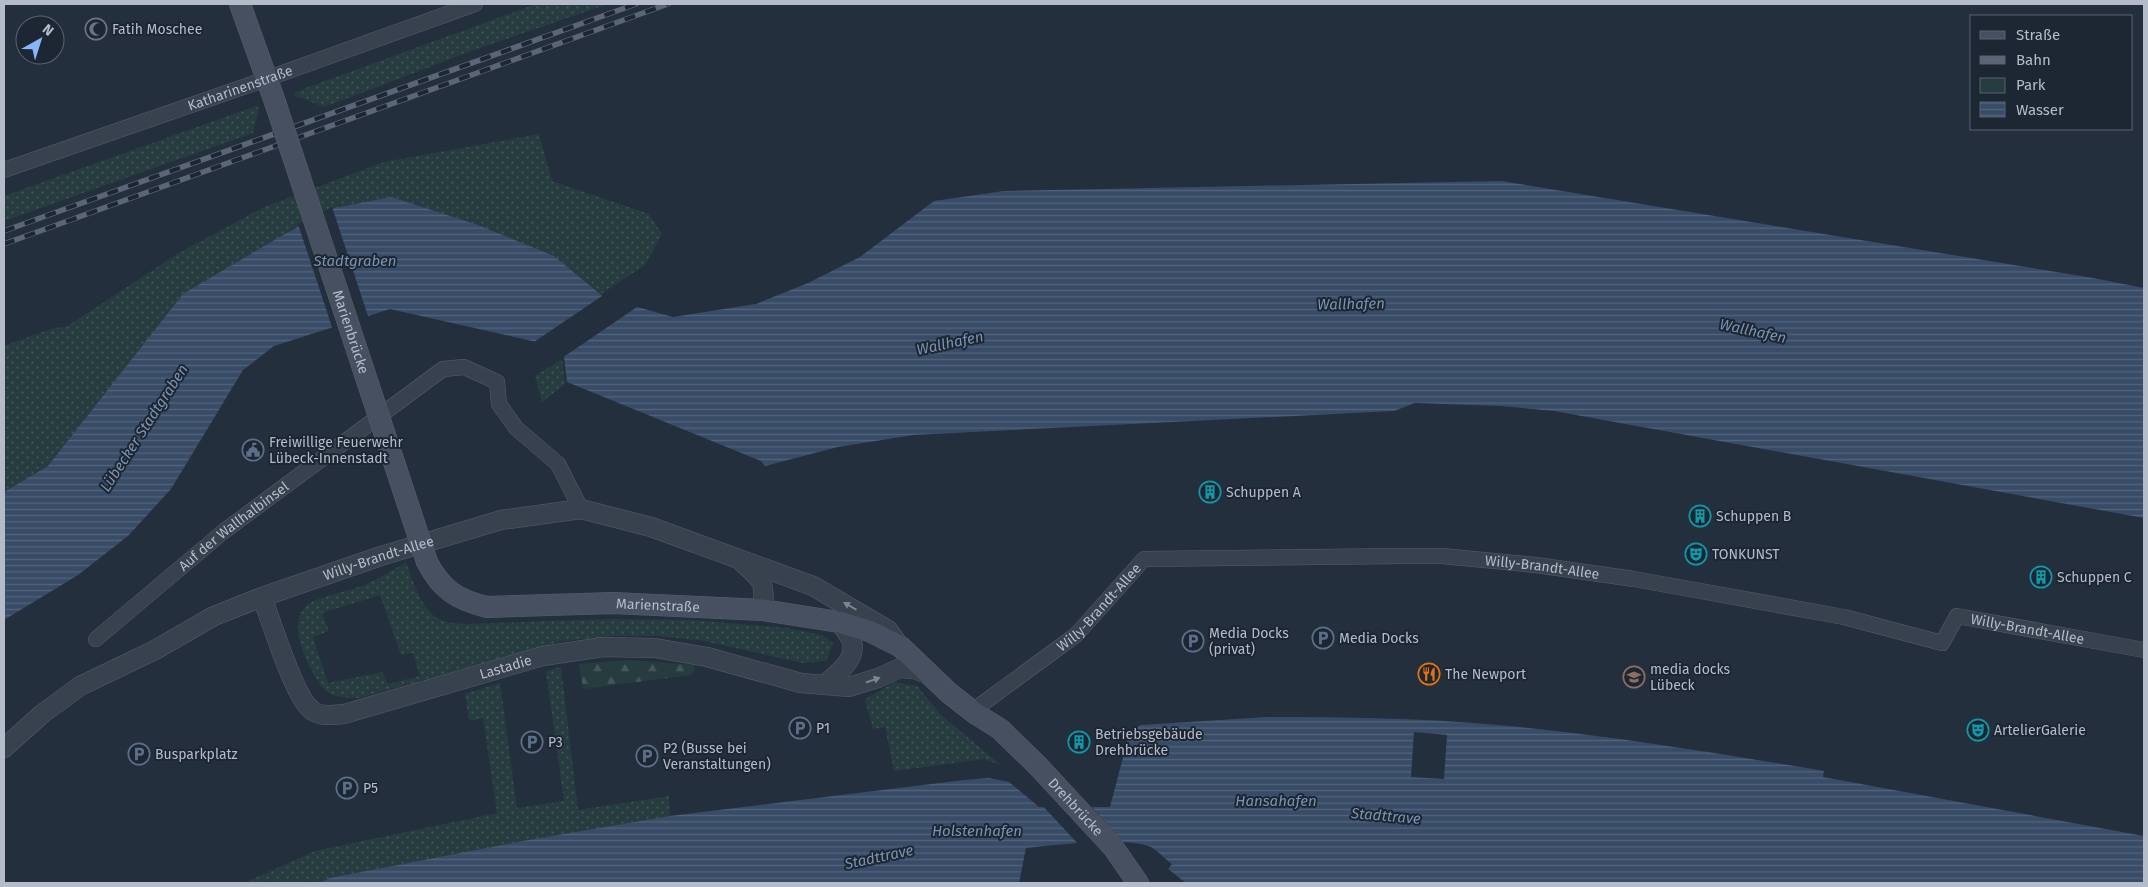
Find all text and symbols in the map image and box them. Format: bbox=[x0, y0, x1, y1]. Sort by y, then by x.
north arrow bbox=[15, 15, 65, 65]
legend bbox=[1970, 15, 2133, 130]
mosque icon: Fatih Moschee bbox=[84, 17, 108, 41]
text: N bbox=[39, 21, 57, 40]
place label: Fatih Moschee bbox=[112, 21, 202, 38]
text: Straße bbox=[2016, 26, 2060, 44]
text: Bahn bbox=[2016, 51, 2051, 69]
street label: Katharinenstraße bbox=[185, 62, 295, 114]
text: Park bbox=[2016, 76, 2046, 94]
text: Wasser bbox=[2016, 101, 2064, 119]
water label: Stadtgraben bbox=[312, 252, 397, 270]
street label: Marienbrücke bbox=[329, 288, 373, 376]
water label: Wallhafen bbox=[1317, 294, 1385, 314]
water label: Wallhafen bbox=[1718, 315, 1788, 347]
water label: Wallhafen bbox=[915, 327, 985, 359]
water label: Lübecker Stadtgraben bbox=[96, 361, 192, 495]
place label: Freiwillige Feuerwehr Lübeck-Innenstadt bbox=[269, 434, 404, 467]
public building icon: Freiwillige Feuerwehr Lübeck-Innenstadt bbox=[241, 438, 265, 462]
street label: Auf der Wallhalbinsel bbox=[175, 478, 292, 574]
building icon: Schuppen A bbox=[1198, 480, 1222, 504]
place label: Schuppen A bbox=[1226, 484, 1301, 501]
building icon: Schuppen B bbox=[1688, 504, 1712, 528]
place label: Schuppen B bbox=[1716, 508, 1791, 525]
street label: Willy-Brandt-Allee bbox=[321, 532, 436, 584]
theatre icon: TONKUNST bbox=[1684, 542, 1708, 566]
place label: TONKUNST bbox=[1712, 546, 1780, 563]
street label: Willy-Brandt-Allee bbox=[1484, 552, 1600, 582]
street label: Willy-Brandt-Allee bbox=[1053, 560, 1145, 655]
building icon: Schuppen C bbox=[2029, 565, 2053, 589]
place label: Schuppen C bbox=[2057, 569, 2132, 586]
street label: Marienstraße bbox=[616, 595, 700, 616]
one-way arrow bbox=[843, 602, 856, 611]
street label: Willy-Brandt-Allee bbox=[1969, 610, 2086, 647]
place label: Media Docks (privat) bbox=[1209, 625, 1289, 658]
parking icon: Media Docks bbox=[1311, 626, 1335, 650]
parking icon: Media Docks (privat) bbox=[1181, 629, 1205, 653]
place label: Media Docks bbox=[1339, 630, 1419, 647]
street label: Lastadie bbox=[478, 651, 534, 683]
place label: media docks Lübeck bbox=[1650, 661, 1731, 694]
restaurant icon: The Newport bbox=[1417, 662, 1441, 686]
school or university icon: media docks Lübeck bbox=[1622, 665, 1646, 689]
place label: The Newport bbox=[1445, 666, 1527, 683]
one-way arrow bbox=[865, 676, 880, 683]
parking icon: P1 bbox=[788, 716, 812, 740]
theatre icon: ArtelierGalerie bbox=[1966, 718, 1990, 742]
place label: P1 bbox=[816, 720, 830, 737]
place label: ArtelierGalerie bbox=[1994, 722, 2086, 739]
place label: Betriebsgebäude Drehbrücke bbox=[1095, 726, 1203, 759]
parking icon: P3 bbox=[520, 730, 544, 754]
building icon: Betriebsgebäude Drehbrücke bbox=[1067, 730, 1091, 754]
place label: P3 bbox=[548, 734, 563, 751]
place label: P2 (Busse bei Veranstaltungen) bbox=[663, 740, 771, 773]
parking icon: Busparkplatz bbox=[127, 742, 151, 766]
parking icon: P2 (Busse bei Veranstaltungen) bbox=[635, 744, 659, 768]
place label: Busparkplatz bbox=[155, 746, 238, 763]
street label: Drehbrücke bbox=[1045, 774, 1107, 839]
parking icon: P5 bbox=[335, 776, 359, 800]
place label: P5 bbox=[363, 780, 378, 797]
water label: Hansahafen bbox=[1235, 792, 1317, 810]
water label: Stadttrave bbox=[1349, 804, 1422, 828]
water label: Holstenhafen bbox=[932, 822, 1022, 840]
water label: Stadttrave bbox=[842, 841, 915, 873]

